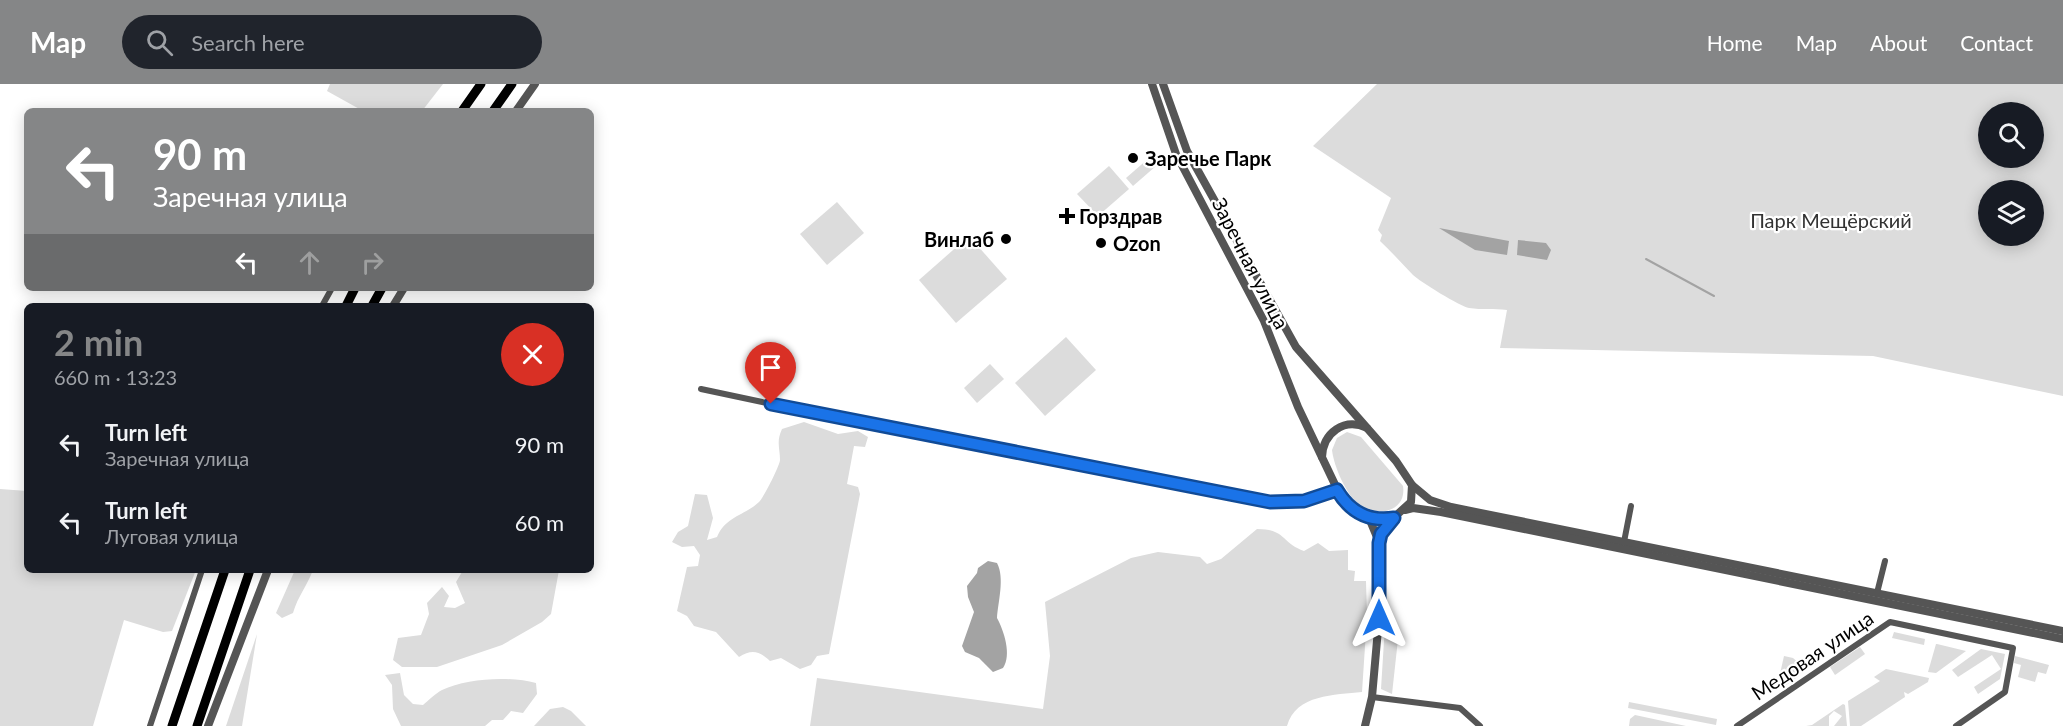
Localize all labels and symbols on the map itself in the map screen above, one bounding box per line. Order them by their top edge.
place label: Заречье Парк [1145,146,1272,170]
marker: Заречье Парк [1126,151,1140,165]
street label: Заречная улица [1208,193,1294,333]
place label: Горздрав [1079,204,1162,228]
park label: Парк Мещёрский [1750,208,1912,232]
marker: Горздрав [1060,209,1074,223]
place label: Винлаб [924,227,994,251]
place label: Ozon [1113,231,1161,255]
marker: Винлаб [999,232,1013,246]
marker: Ozon [1094,236,1108,250]
pin [745,342,796,404]
position arrow [1347,586,1411,650]
street label: Медовая улица [1747,605,1877,705]

